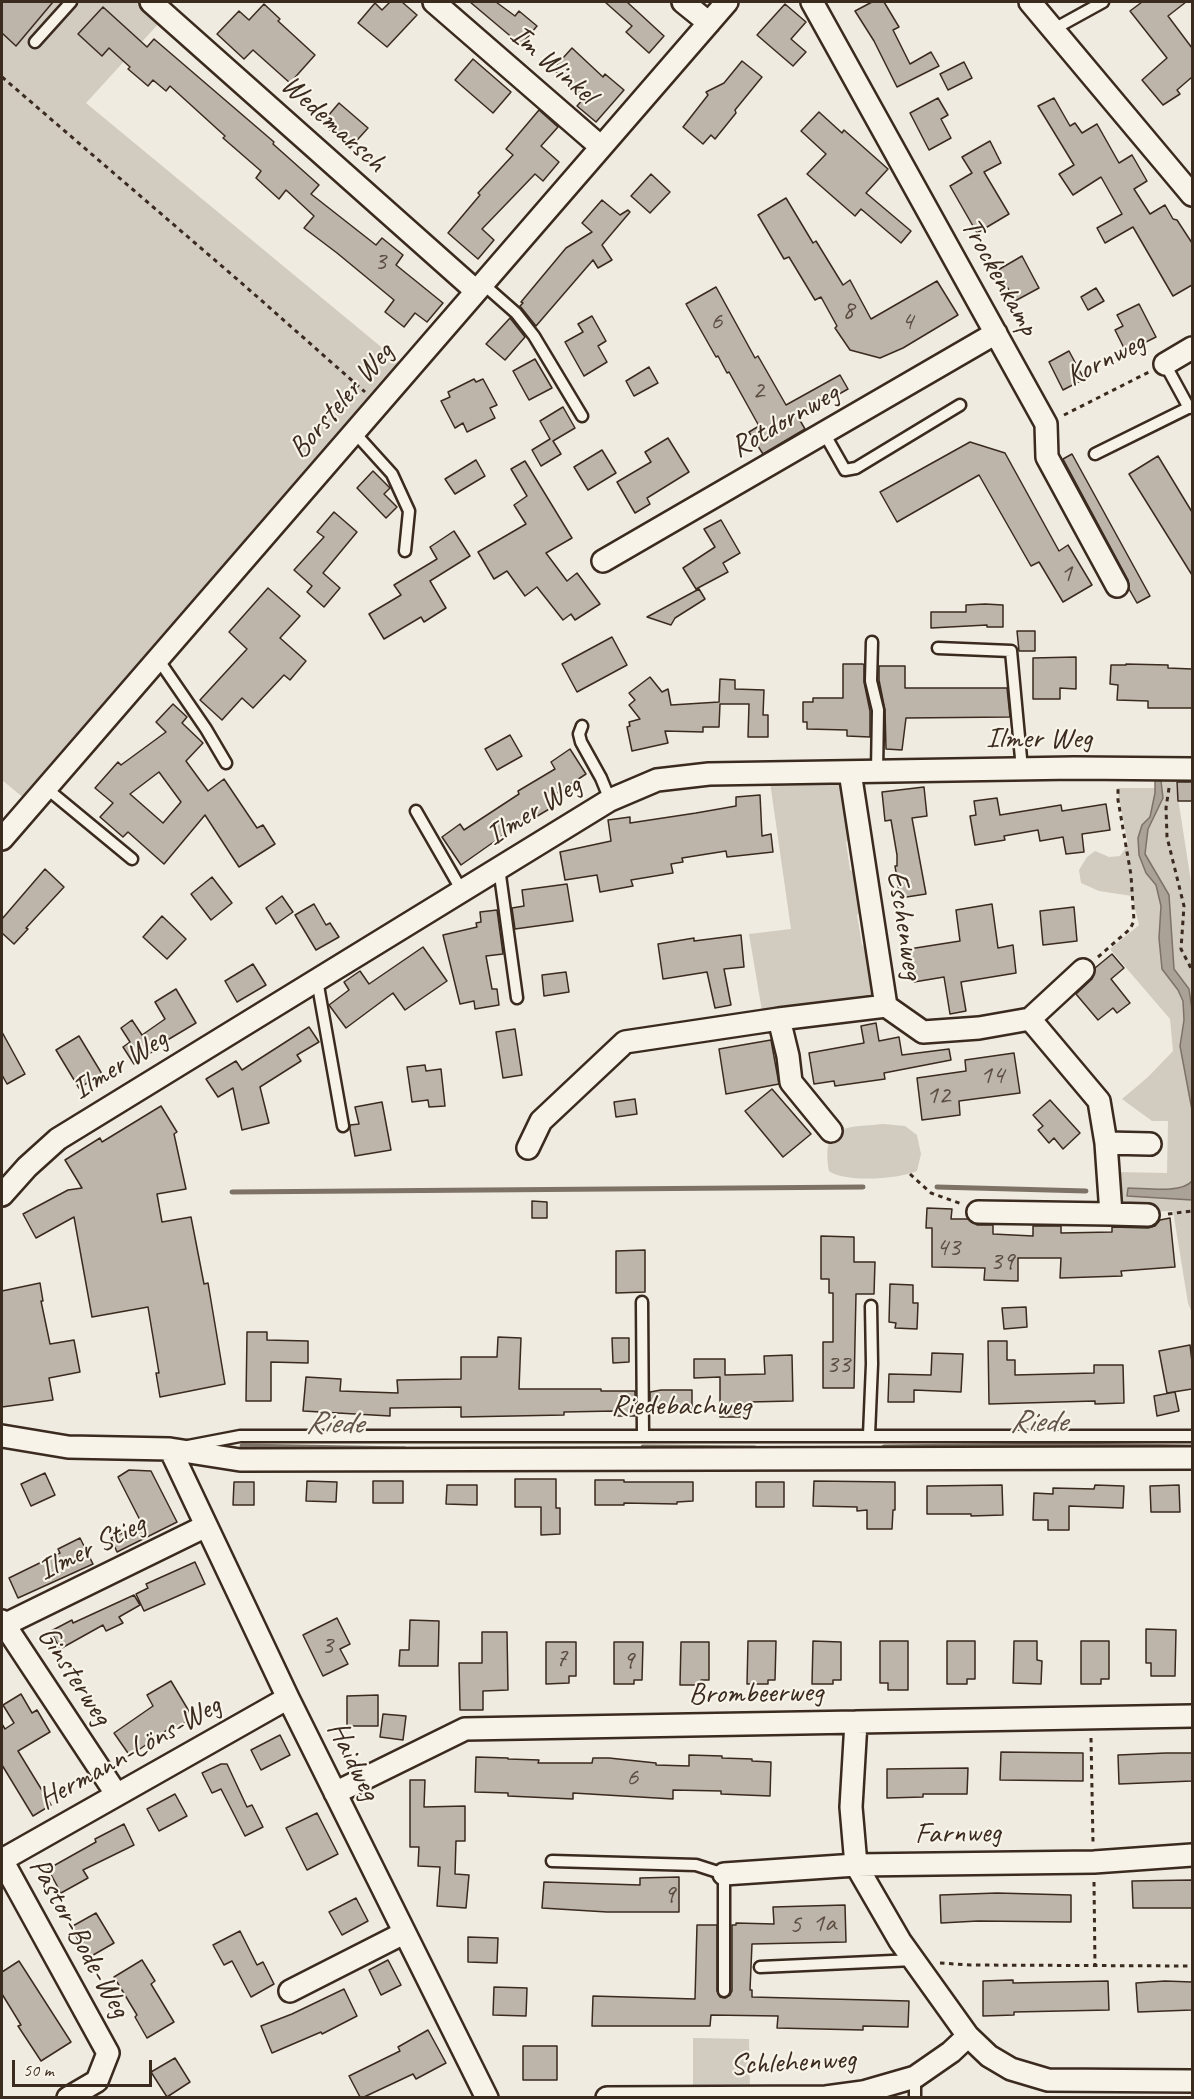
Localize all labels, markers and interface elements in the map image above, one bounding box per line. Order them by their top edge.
street label: Im Winkel [502,17,604,113]
street label: Wedemarsch [273,67,393,181]
street label: Trockenkamp [952,212,1046,342]
house number: 3 [374,246,386,278]
house number: 8 [842,295,854,327]
house number: 6 [710,306,722,338]
house number: 4 [901,306,913,338]
street label: Kornweg [1060,325,1152,395]
street label: Borsteler Weg [282,336,402,466]
house number: 2 [752,375,764,407]
street label: Rotdornweg [725,376,845,466]
house number: 1 [1060,558,1072,590]
street label: Ilmer Weg [986,721,1092,757]
street label: Ilmer Weg [479,768,589,854]
street label: Eschenweg [878,868,930,982]
street label: Ilmer Weg [65,1022,175,1108]
house number: 14 [980,1060,1004,1092]
house number: 12 [926,1080,950,1112]
house number: 43 [936,1232,960,1264]
house number: 39 [990,1246,1014,1278]
house number: 33 [826,1349,850,1381]
street label: Riedebachweg [611,1388,751,1424]
water label: Riede [305,1404,363,1444]
water label: Riede [1010,1404,1066,1442]
street label: Ilmer Stieg [32,1507,152,1589]
street label: Ginsterweg [29,1620,119,1732]
house number: 3 [321,1630,333,1662]
house number: 7 [555,1643,567,1675]
house number: 9 [622,1645,634,1677]
street label: Brombeerweg [688,1675,824,1713]
street label: Hermann-Löns-Weg [32,1688,228,1818]
street label: Haidweg [319,1716,387,1806]
house number: 6 [626,1762,638,1794]
street label: Farnweg [915,1815,1001,1853]
street label: Pastor-Bode-Weg [20,1852,138,2024]
house number: 9 [663,1879,675,1911]
house number: 1a [812,1908,836,1940]
house number: 5 [789,1909,801,1941]
street label: Schlehenweg [729,2042,857,2084]
scale bar [15,2048,154,2086]
text: 50 m [23,2059,54,2081]

